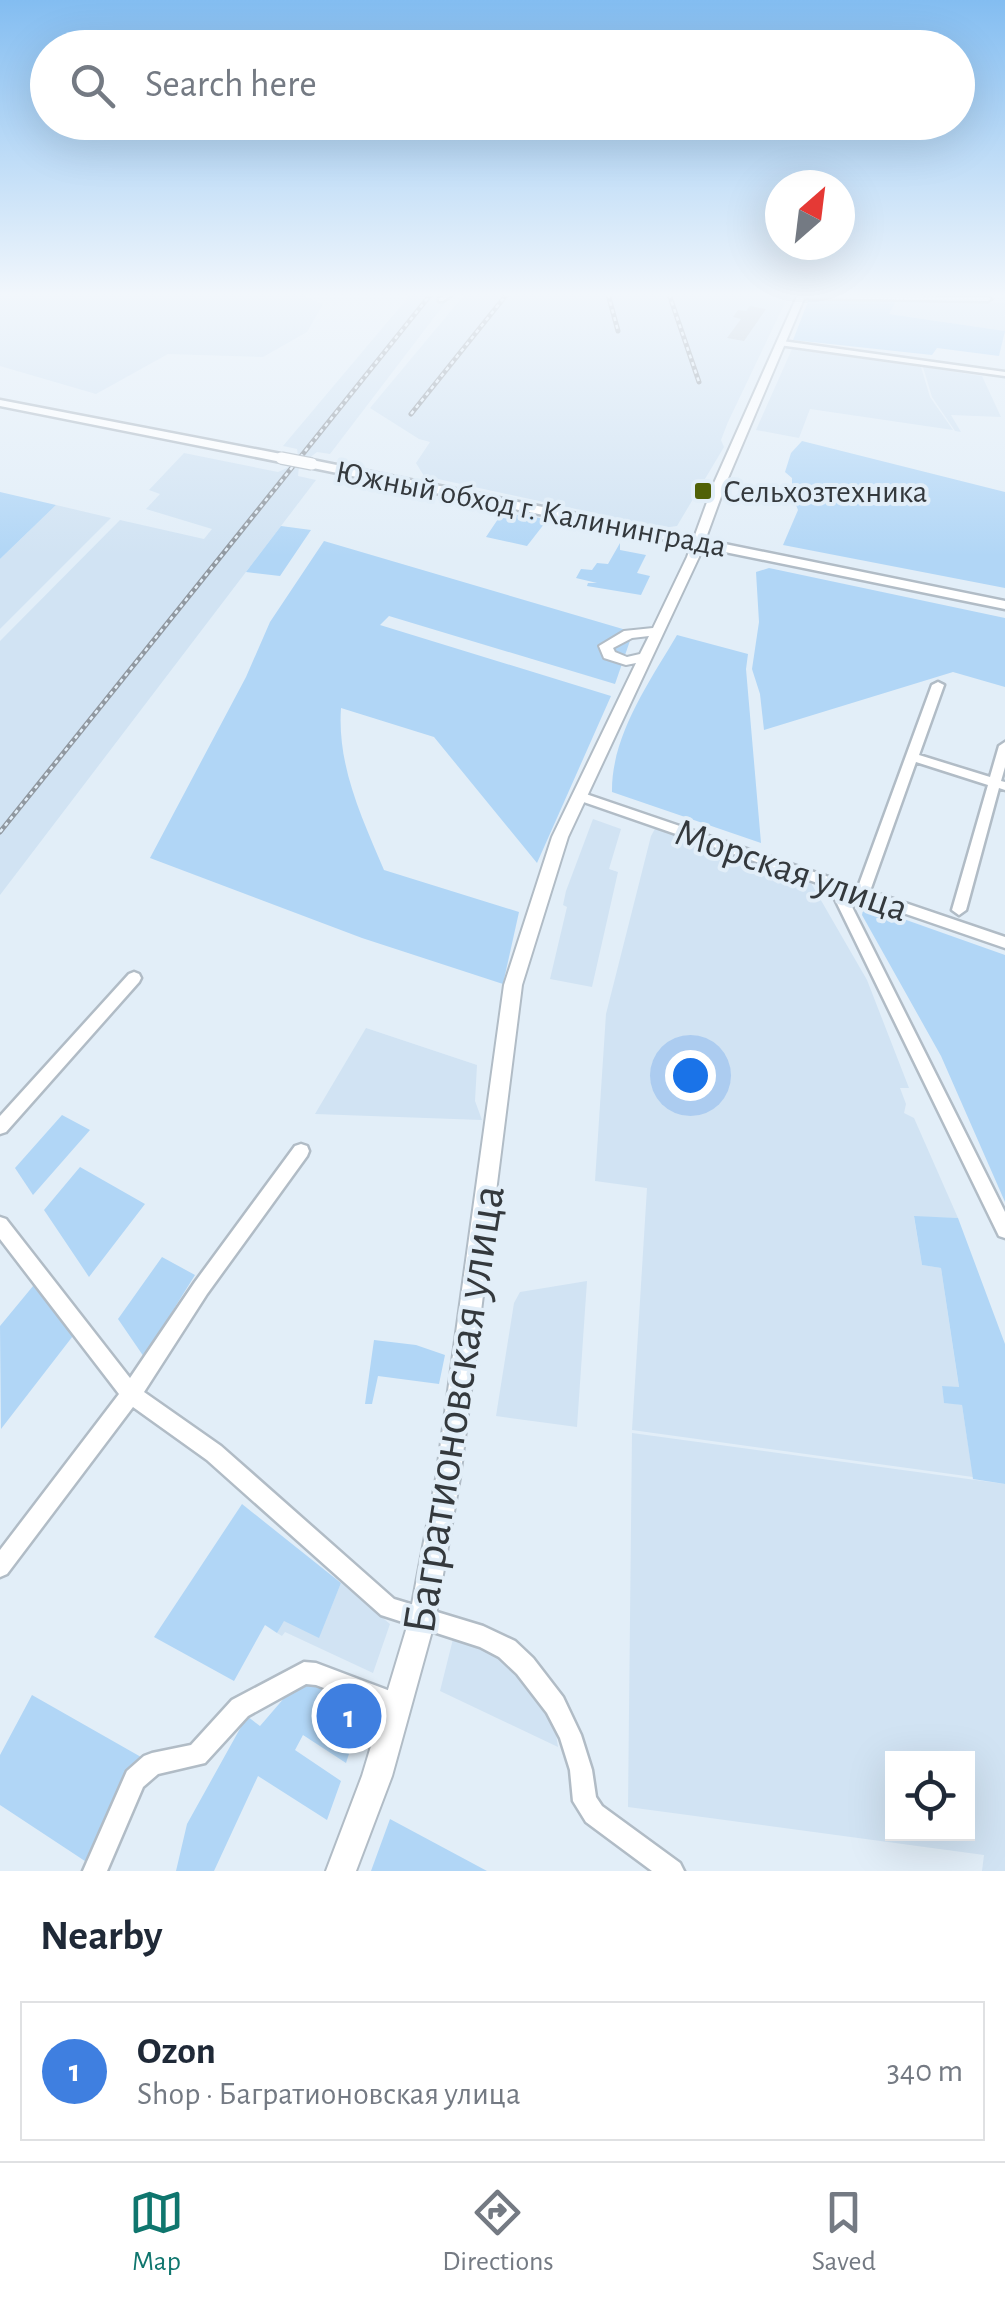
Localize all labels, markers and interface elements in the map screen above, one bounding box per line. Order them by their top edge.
search box [30,30,975,140]
icon: search [65,58,120,113]
text: Search here [145,66,317,104]
north arrow [765,170,855,260]
street label: Южный обход г. Калининграда [333,455,729,563]
place label: Сельхозтехника [723,476,927,508]
marker: Сельхозтехника [692,480,714,502]
street label: Морская улица [670,812,913,929]
your location [665,1050,716,1101]
street label: Багратионовская улица [396,1182,514,1637]
pin: 1 [316,1678,382,1754]
map controls [885,1751,975,1841]
button: locate [885,1751,975,1841]
text: Nearby [40,1915,163,1957]
text: Ozon [137,2033,216,2071]
text: 1 [69,2055,80,2087]
text: 340 m [887,2055,963,2087]
text: Shop · Багратионовская улица [137,2078,521,2110]
tab: Map [129,2185,184,2279]
tab: Directions [442,2185,554,2279]
tab: Saved [812,2185,876,2279]

